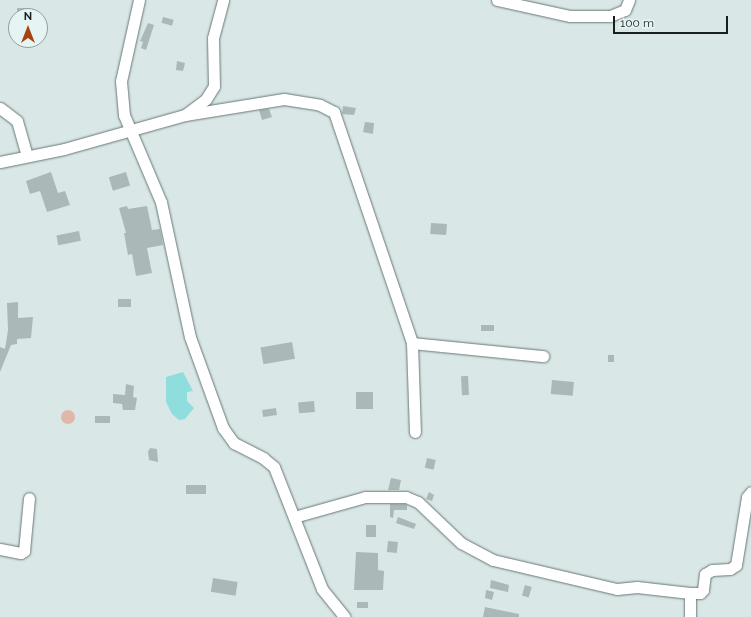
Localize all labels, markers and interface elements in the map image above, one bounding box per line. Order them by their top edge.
north arrow [8,8,48,48]
scale bar [615,8,730,34]
text: N [24,10,32,23]
text: 100 m [620,16,654,30]

